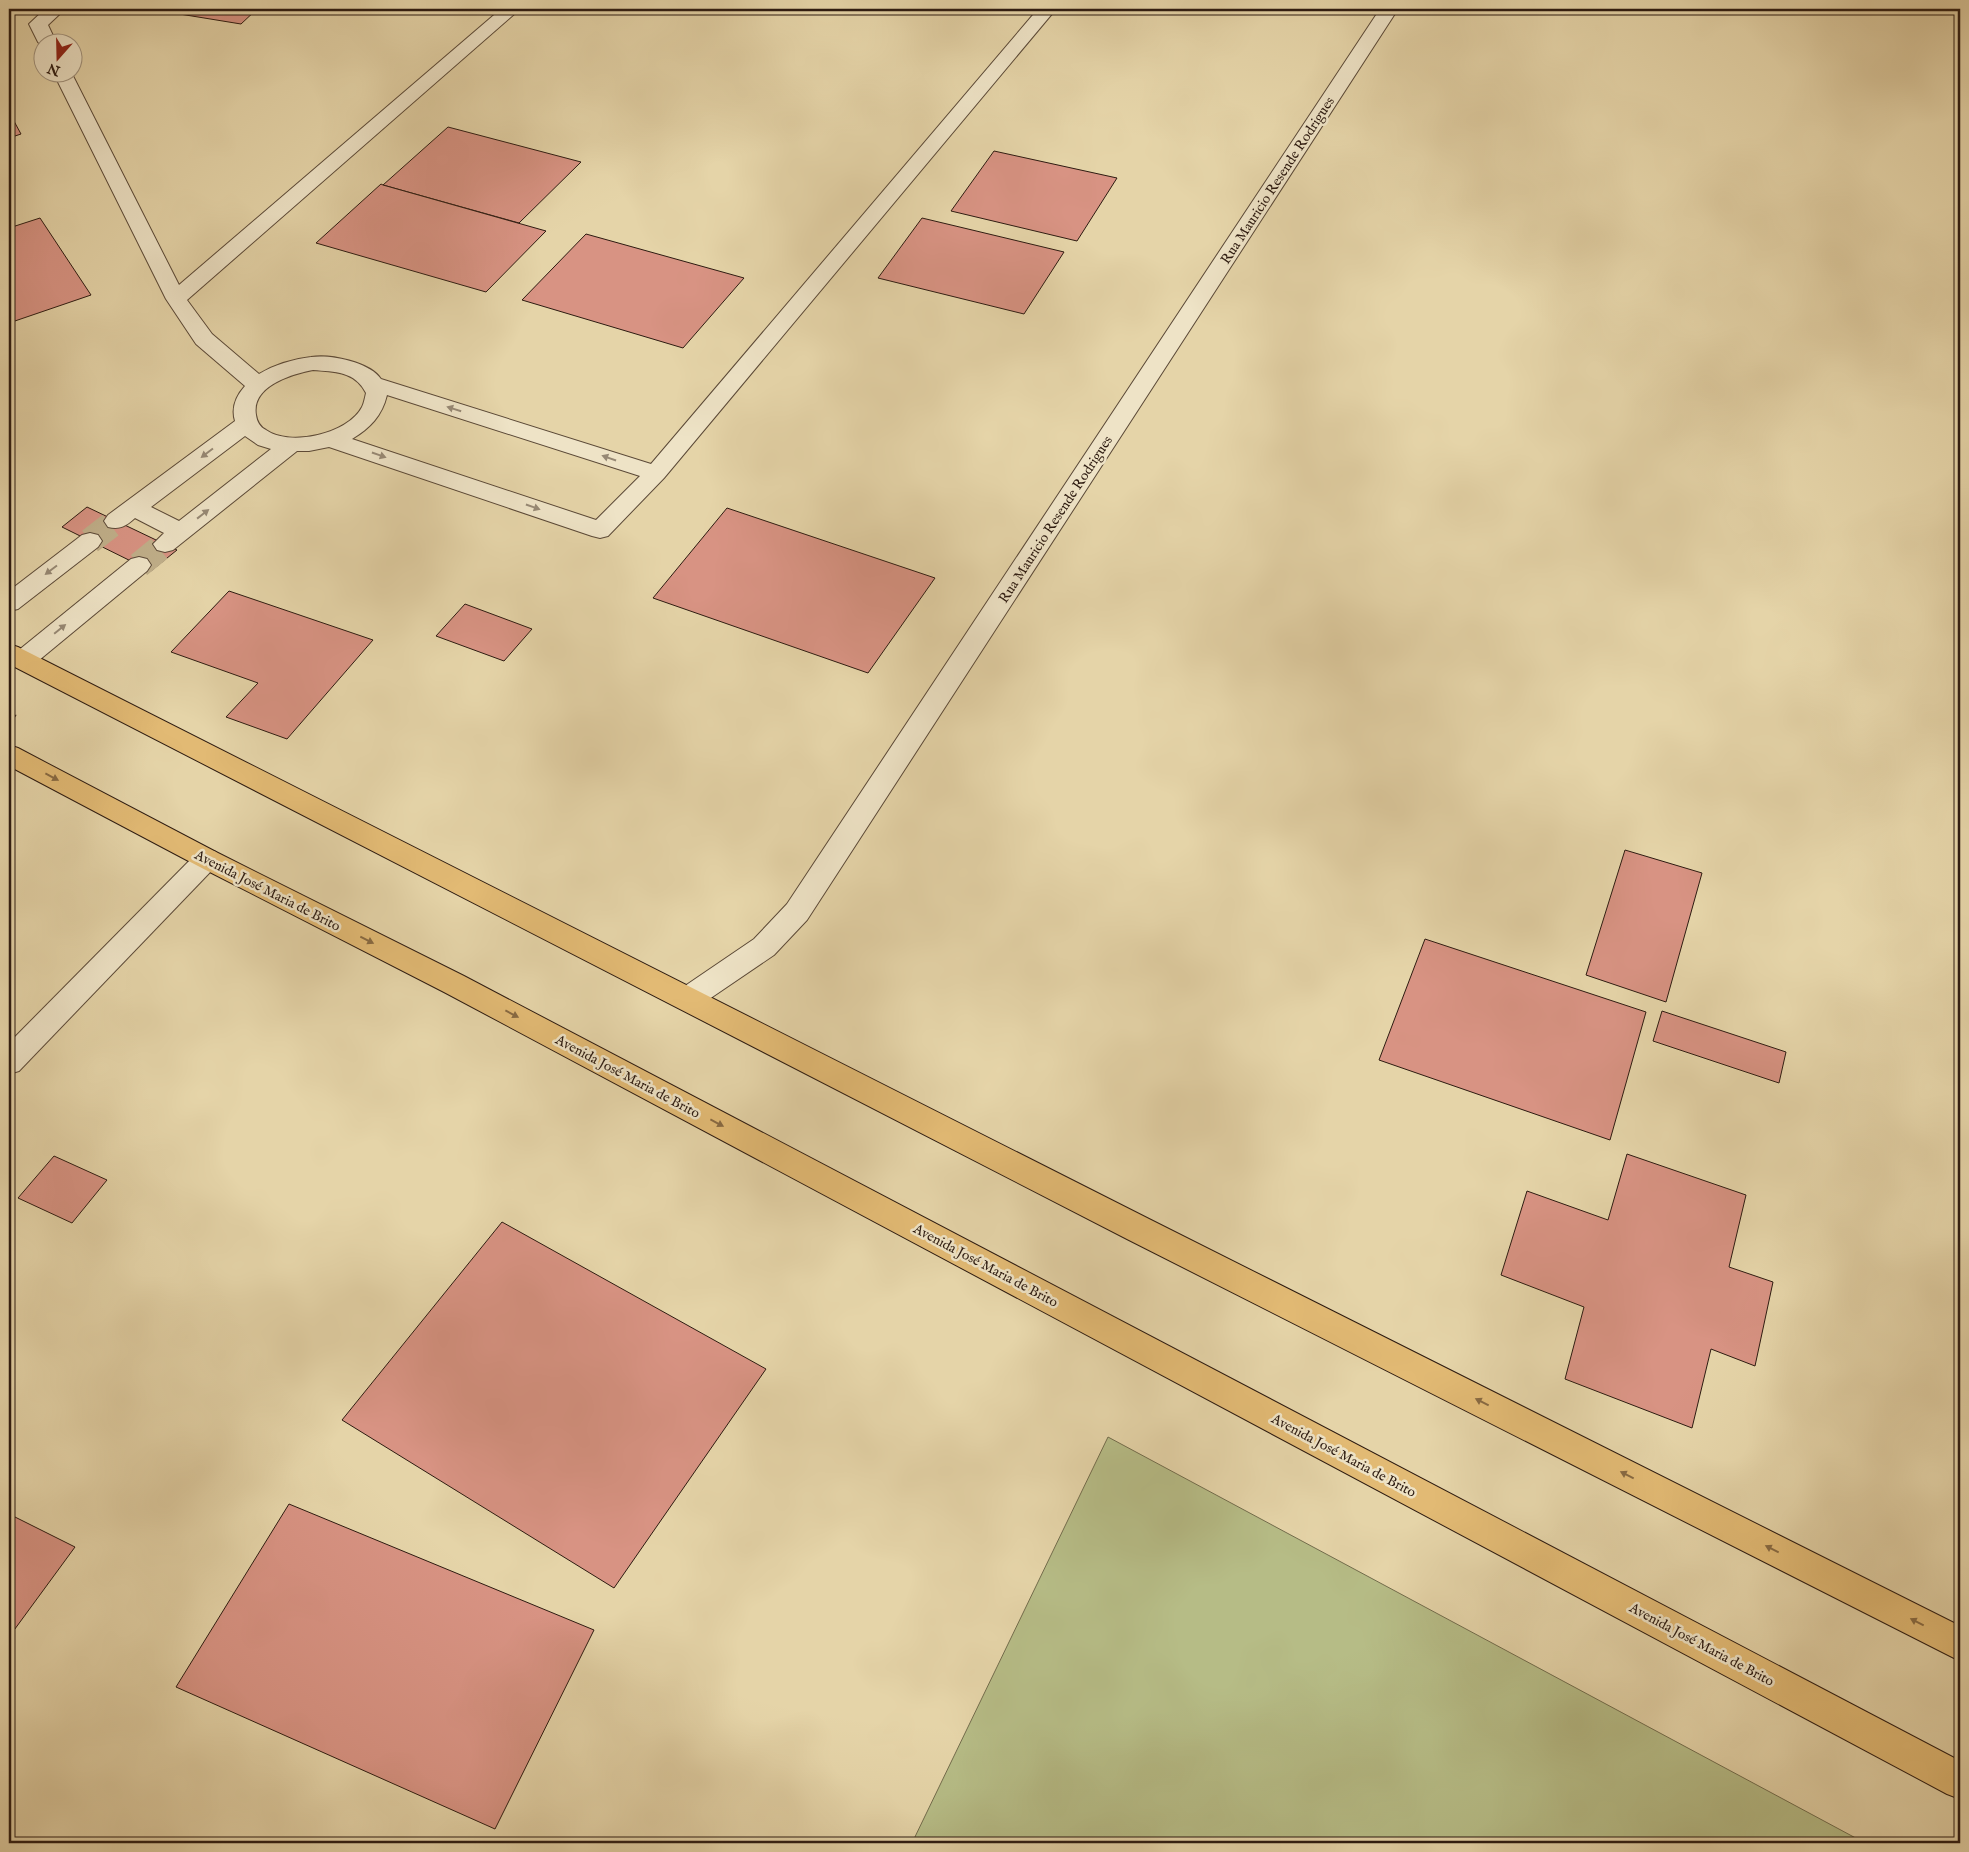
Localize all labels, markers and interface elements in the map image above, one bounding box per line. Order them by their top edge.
north arrow [32,32,82,82]
text: N [45,59,64,80]
street label: Rua Mauricio Resende Rodrigues [1217,93,1339,268]
one-way arrow [447,405,462,413]
street label: Rua Mauricio Resende Rodrigues [995,432,1117,607]
one-way arrow [200,448,214,458]
one-way arrow [371,452,386,460]
one-way arrow [602,454,617,461]
one-way arrow [525,504,540,511]
one-way arrow [196,509,209,520]
one-way arrow [45,565,58,576]
one-way arrow [54,624,67,635]
one-way arrow [45,773,59,782]
street label: Avenida José Maria de Brito [191,846,344,936]
one-way arrow [360,936,375,944]
one-way arrow [505,1010,519,1018]
street label: Avenida José Maria de Brito [551,1031,703,1123]
one-way arrow [710,1119,725,1127]
street label: Avenida José Maria de Brito [909,1220,1061,1312]
one-way arrow [1474,1398,1489,1406]
street label: Avenida José Maria de Brito [1267,1410,1419,1502]
one-way arrow [1619,1471,1634,1479]
one-way arrow [1764,1545,1779,1553]
street label: Avenida José Maria de Brito [1625,1599,1777,1691]
one-way arrow [1910,1618,1924,1626]

